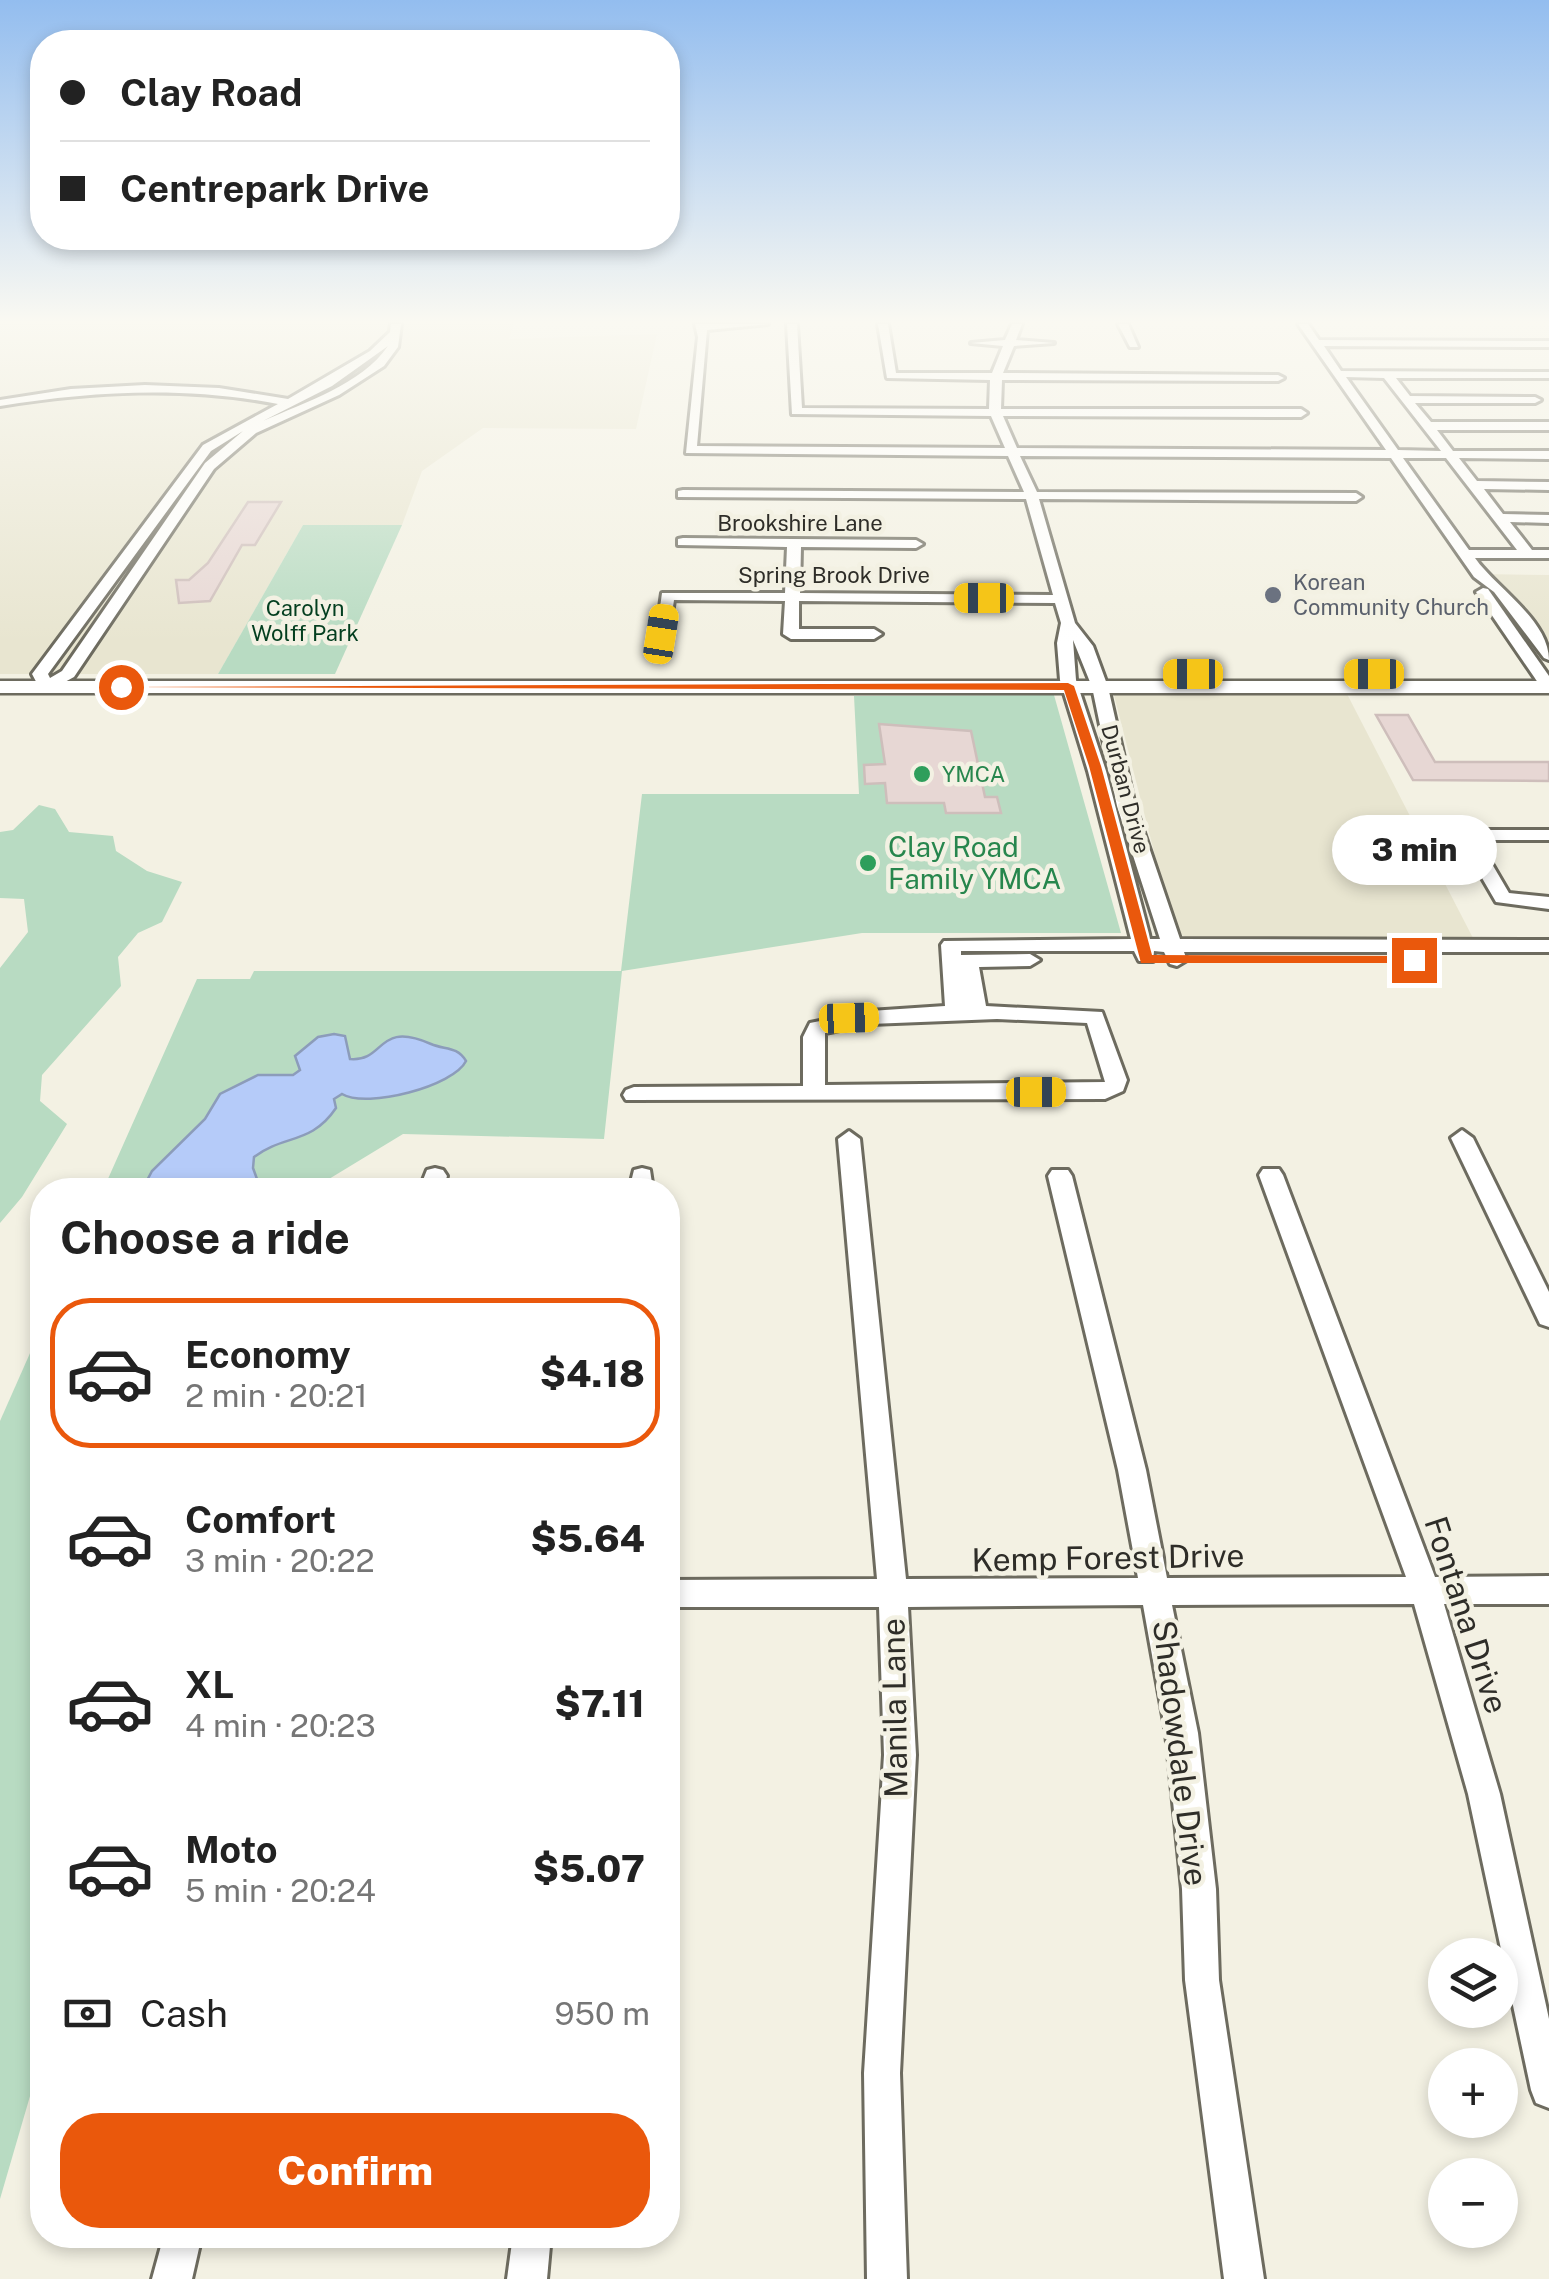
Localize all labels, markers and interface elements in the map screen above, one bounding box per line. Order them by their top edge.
text: Clay Road [120,70,302,115]
text: Centrepark Drive [120,166,429,211]
street label: Brookshire Lane [717,510,883,536]
street label: Spring Brook Drive [738,562,930,588]
place label: Korean Community Church [1293,569,1489,620]
car [954,583,1014,613]
marker: Korean Community Church [1262,584,1284,606]
park label: Carolyn Wolff Park [251,595,359,646]
car [641,602,681,666]
car [1163,659,1223,689]
car [1344,659,1404,689]
route start [99,665,144,710]
street label: Durban Drive [1096,722,1156,856]
place label: YMCA [942,761,1005,787]
marker: YMCA [911,763,933,785]
callout: 3 min [1332,815,1496,885]
place label: Clay Road Family YMCA [888,830,1061,895]
text: 3 min [1372,831,1457,868]
marker: Clay Road Family YMCA [857,852,879,874]
route end [1392,938,1437,983]
car [818,1002,880,1034]
car [1006,1077,1066,1107]
text: Choose a ride [60,1211,350,1264]
icon: car [65,1328,155,1418]
text: Economy [185,1332,351,1377]
text: $4.18 [540,1351,645,1396]
text: 2 min · 20:21 [185,1377,367,1414]
icon: car [65,1493,155,1583]
text: Comfort [185,1497,336,1542]
street label: Fontana Drive [1417,1512,1516,1718]
text: $5.64 [530,1516,645,1561]
street label: Kemp Forest Drive [971,1537,1245,1578]
text: 3 min · 20:22 [185,1542,375,1579]
street label: Manila Lane [874,1618,915,1798]
street label: Shadowdale Drive [1146,1618,1215,1888]
icon: car [65,1658,155,1748]
text: XL [185,1662,234,1707]
text: $7.11 [554,1681,645,1726]
text: 4 min · 20:23 [185,1707,376,1744]
icon: car [65,1823,155,1913]
text: Moto [185,1827,278,1872]
text: $5.07 [533,1846,645,1891]
text: 5 min · 20:24 [185,1872,376,1909]
map controls [1428,1938,1518,2248]
button: layers [1428,1938,1518,2028]
icon: cash [60,1986,115,2041]
text: Cash [140,1991,228,2036]
text: 950 m [554,1995,650,2032]
button: + [1428,2048,1518,2138]
button: Confirm [60,2113,650,2228]
button: − [1428,2158,1518,2248]

